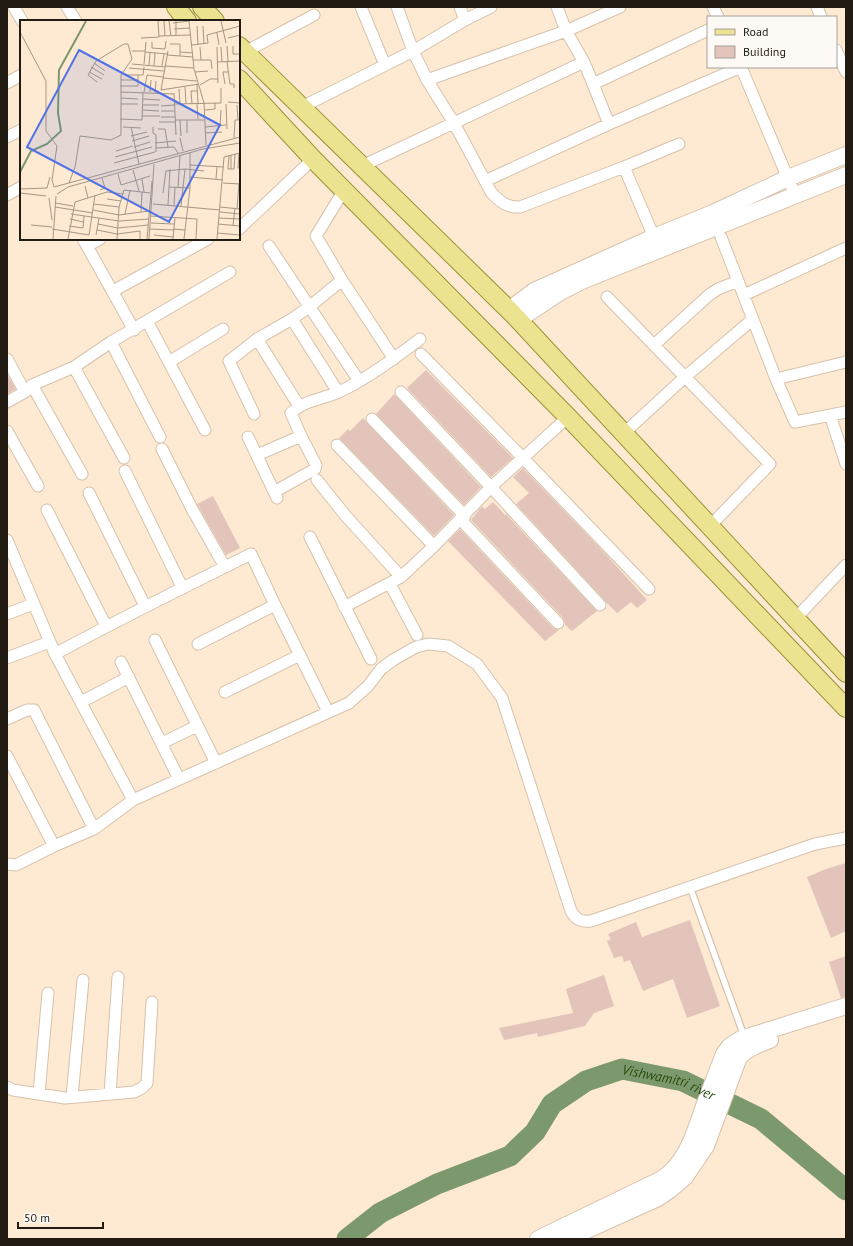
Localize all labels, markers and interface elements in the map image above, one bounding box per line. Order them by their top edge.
legend [707,16,837,68]
inset map [20,20,240,240]
text: Road [743,24,768,39]
text: Building [743,44,786,59]
water label: Vishwamitri river [620,1060,719,1105]
scale bar [18,1204,103,1230]
text: 50 m [24,1210,50,1225]

